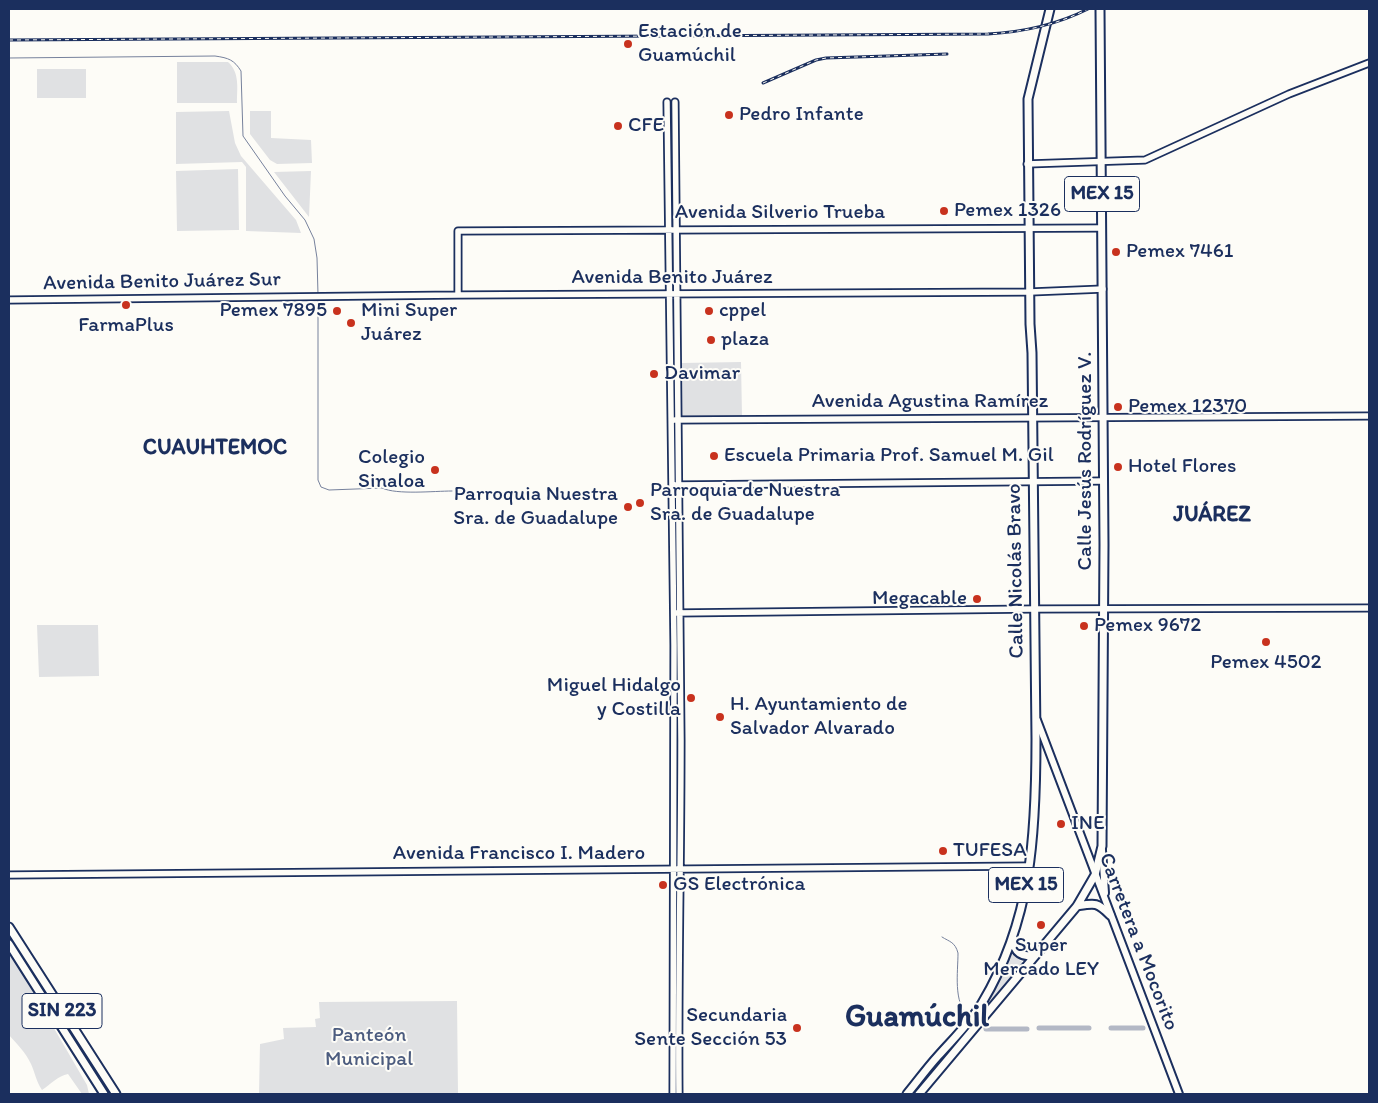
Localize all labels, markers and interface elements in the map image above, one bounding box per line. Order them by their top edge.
place label: Estación de Guamúchil [638,19,742,69]
marker: Estación de Guamúchil [622,38,634,50]
place label: Pedro Infante [739,102,864,128]
marker: Pedro Infante [723,109,735,121]
place label: CFE [628,113,664,139]
marker: CFE [612,120,624,132]
road number: MEX 15 [1064,176,1140,212]
place label: Pemex 1326 [954,198,1061,224]
street label: Avenida Silverio Trueba [675,200,885,226]
marker: Pemex 1326 [938,205,950,217]
place label: Pemex 7461 [1126,239,1234,265]
marker: Pemex 7461 [1110,246,1122,258]
street label: Avenida Benito Juárez [571,265,773,291]
street label: Avenida Benito Juárez Sur [43,267,281,297]
place label: Pemex 7895 [219,298,327,324]
place label: Mini Super Juárez [361,298,457,348]
place label: cppel [719,298,766,324]
marker: FarmaPlus [120,299,132,311]
marker: Pemex 7895 [331,305,343,317]
marker: cppel [703,305,715,317]
place label: FarmaPlus [78,313,174,339]
marker: Mini Super Juárez [345,317,357,329]
place label: plaza [721,327,769,353]
marker: plaza [705,334,717,346]
street label: Calle Jesús Rodríguez V. [1073,352,1099,570]
place label: Davimar [664,361,740,387]
marker: Davimar [648,368,660,380]
street label: Avenida Agustina Ramírez [812,389,1048,415]
place label: Pemex 12370 [1128,394,1247,420]
marker: Pemex 12370 [1112,401,1124,413]
district label: CUAUHTEMOC [143,435,287,461]
place label: Escuela Primaria Prof. Samuel M. Gil [724,443,1054,469]
place label: Colegio Sinaloa [358,445,425,495]
marker: Escuela Primaria Prof. Samuel M. Gil [708,450,720,462]
place label: Hotel Flores [1128,454,1237,480]
marker: Hotel Flores [1112,461,1124,473]
marker: Colegio Sinaloa [429,464,441,476]
place label: Parroquia de Nuestra Sra. de Guadalupe [650,478,840,528]
place label: Parroquia Nuestra Sra. de Guadalupe [453,482,618,532]
street label: Calle Nicolás Bravo [1002,483,1030,659]
marker: Parroquia de Nuestra Sra. de Guadalupe [634,497,646,509]
marker: Parroquia Nuestra Sra. de Guadalupe [622,501,634,513]
district label: JUÁREZ [1173,502,1251,528]
place label: Megacable [872,586,967,612]
marker: Megacable [971,593,983,605]
place label: Pemex 9672 [1094,613,1201,639]
marker: Pemex 9672 [1078,620,1090,632]
marker: Pemex 4502 [1260,636,1272,648]
place label: Pemex 4502 [1210,650,1322,676]
place label: Miguel Hidalgo y Costilla [547,673,681,723]
marker: Miguel Hidalgo y Costilla [685,692,697,704]
place label: H. Ayuntamiento de Salvador Alvarado [730,692,907,742]
marker: H. Ayuntamiento de Salvador Alvarado [714,711,726,723]
place label: INE [1071,811,1105,837]
marker: INE [1055,818,1067,830]
place label: TUFESA [953,838,1027,864]
street label: Avenida Francisco I. Madero [393,841,645,867]
marker: TUFESA [937,845,949,857]
street label: Carretera a Mocorito [1093,850,1183,1034]
road number: MEX 15 [988,868,1064,902]
place label: GS Electrónica [673,872,805,898]
marker: GS Electrónica [657,879,669,891]
marker: Super Mercado LEY [1035,919,1047,931]
place label: Super Mercado LEY [983,933,1099,983]
road number: SIN 223 [22,994,102,1028]
district label: Guamúchil [845,999,989,1037]
place label: Secundaria Sente Sección 53 [634,1003,787,1053]
marker: Secundaria Sente Sección 53 [791,1022,803,1034]
park label: Panteón Municipal [325,1023,413,1073]

